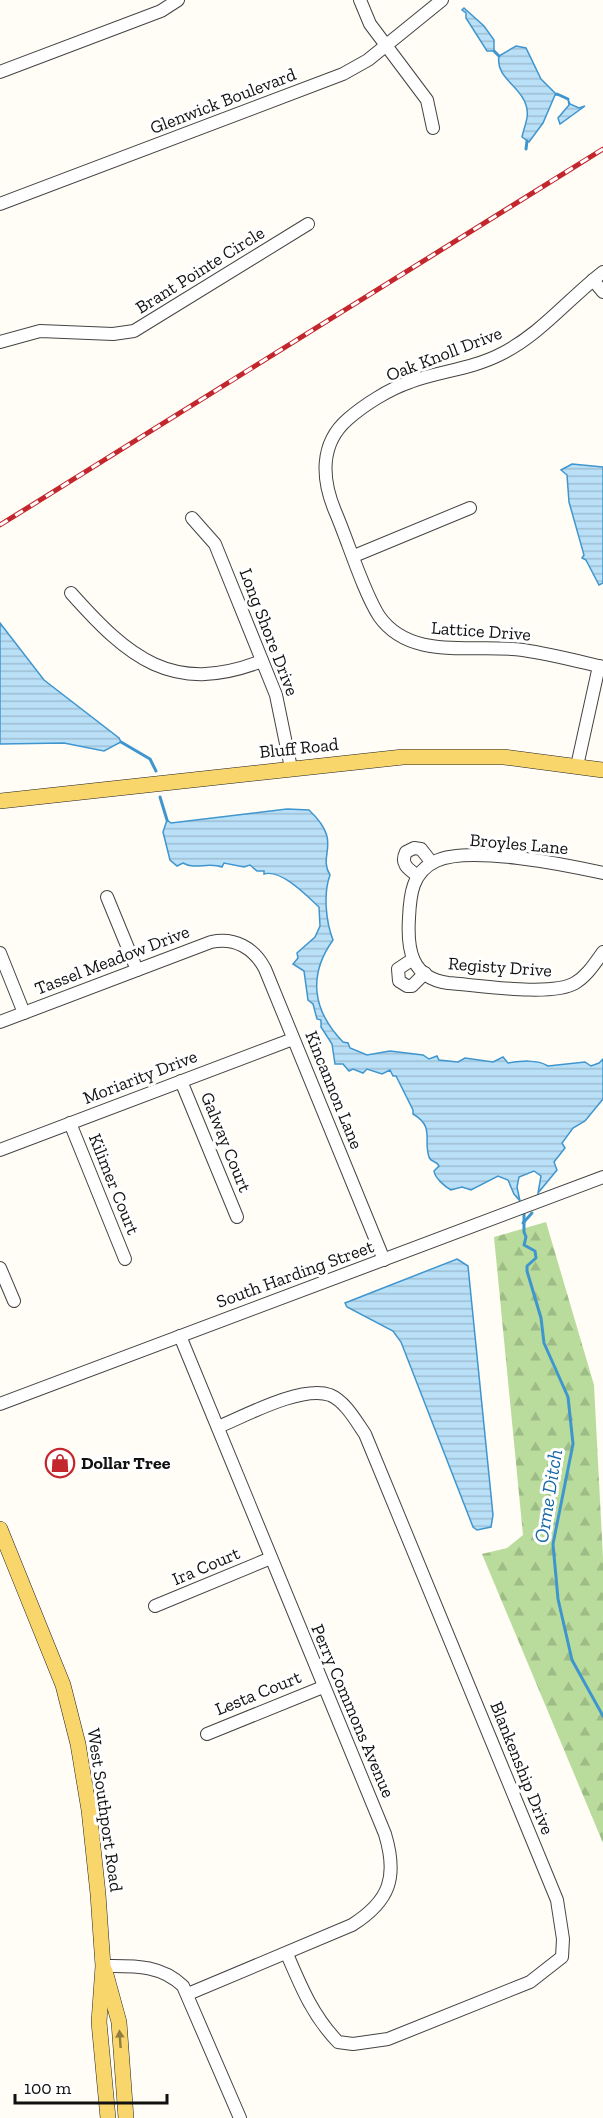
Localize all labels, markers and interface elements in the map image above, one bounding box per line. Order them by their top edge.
street label: Glenwick Boulevard [147,63,299,139]
street label: Brant Pointe Circle [132,222,268,318]
street label: Oak Knoll Drive [383,322,505,386]
street label: Long Shore Drive [235,565,303,699]
street label: Lattice Drive [430,617,532,645]
street label: Bluff Road [258,733,340,763]
street label: Broyles Lane [469,829,569,859]
street label: Tassel Meadow Drive [32,920,192,1000]
street label: Registy Drive [447,952,553,982]
street label: Kincannon Lane [300,1028,368,1152]
street label: Moriarity Drive [80,1045,200,1109]
street label: Galway Court [196,1089,256,1195]
street label: Kilimer Court [84,1130,144,1238]
street label: South Harding Street [213,1235,377,1313]
shop icon: Dollar Tree [44,1447,76,1479]
water label: Orme Ditch [529,1447,567,1545]
place label: Dollar Tree [81,1452,171,1474]
street label: Ira Court [169,1542,243,1590]
street label: Perry Commons Avenue [306,1621,400,1801]
street label: Lesta Court [212,1666,305,1720]
street label: Blankenship Drive [485,1698,559,1838]
street label: West Southport Road [83,1727,127,1893]
one-way arrow [115,2029,125,2048]
scale bar [15,2067,166,2105]
text: 100 m [24,2077,72,2099]

